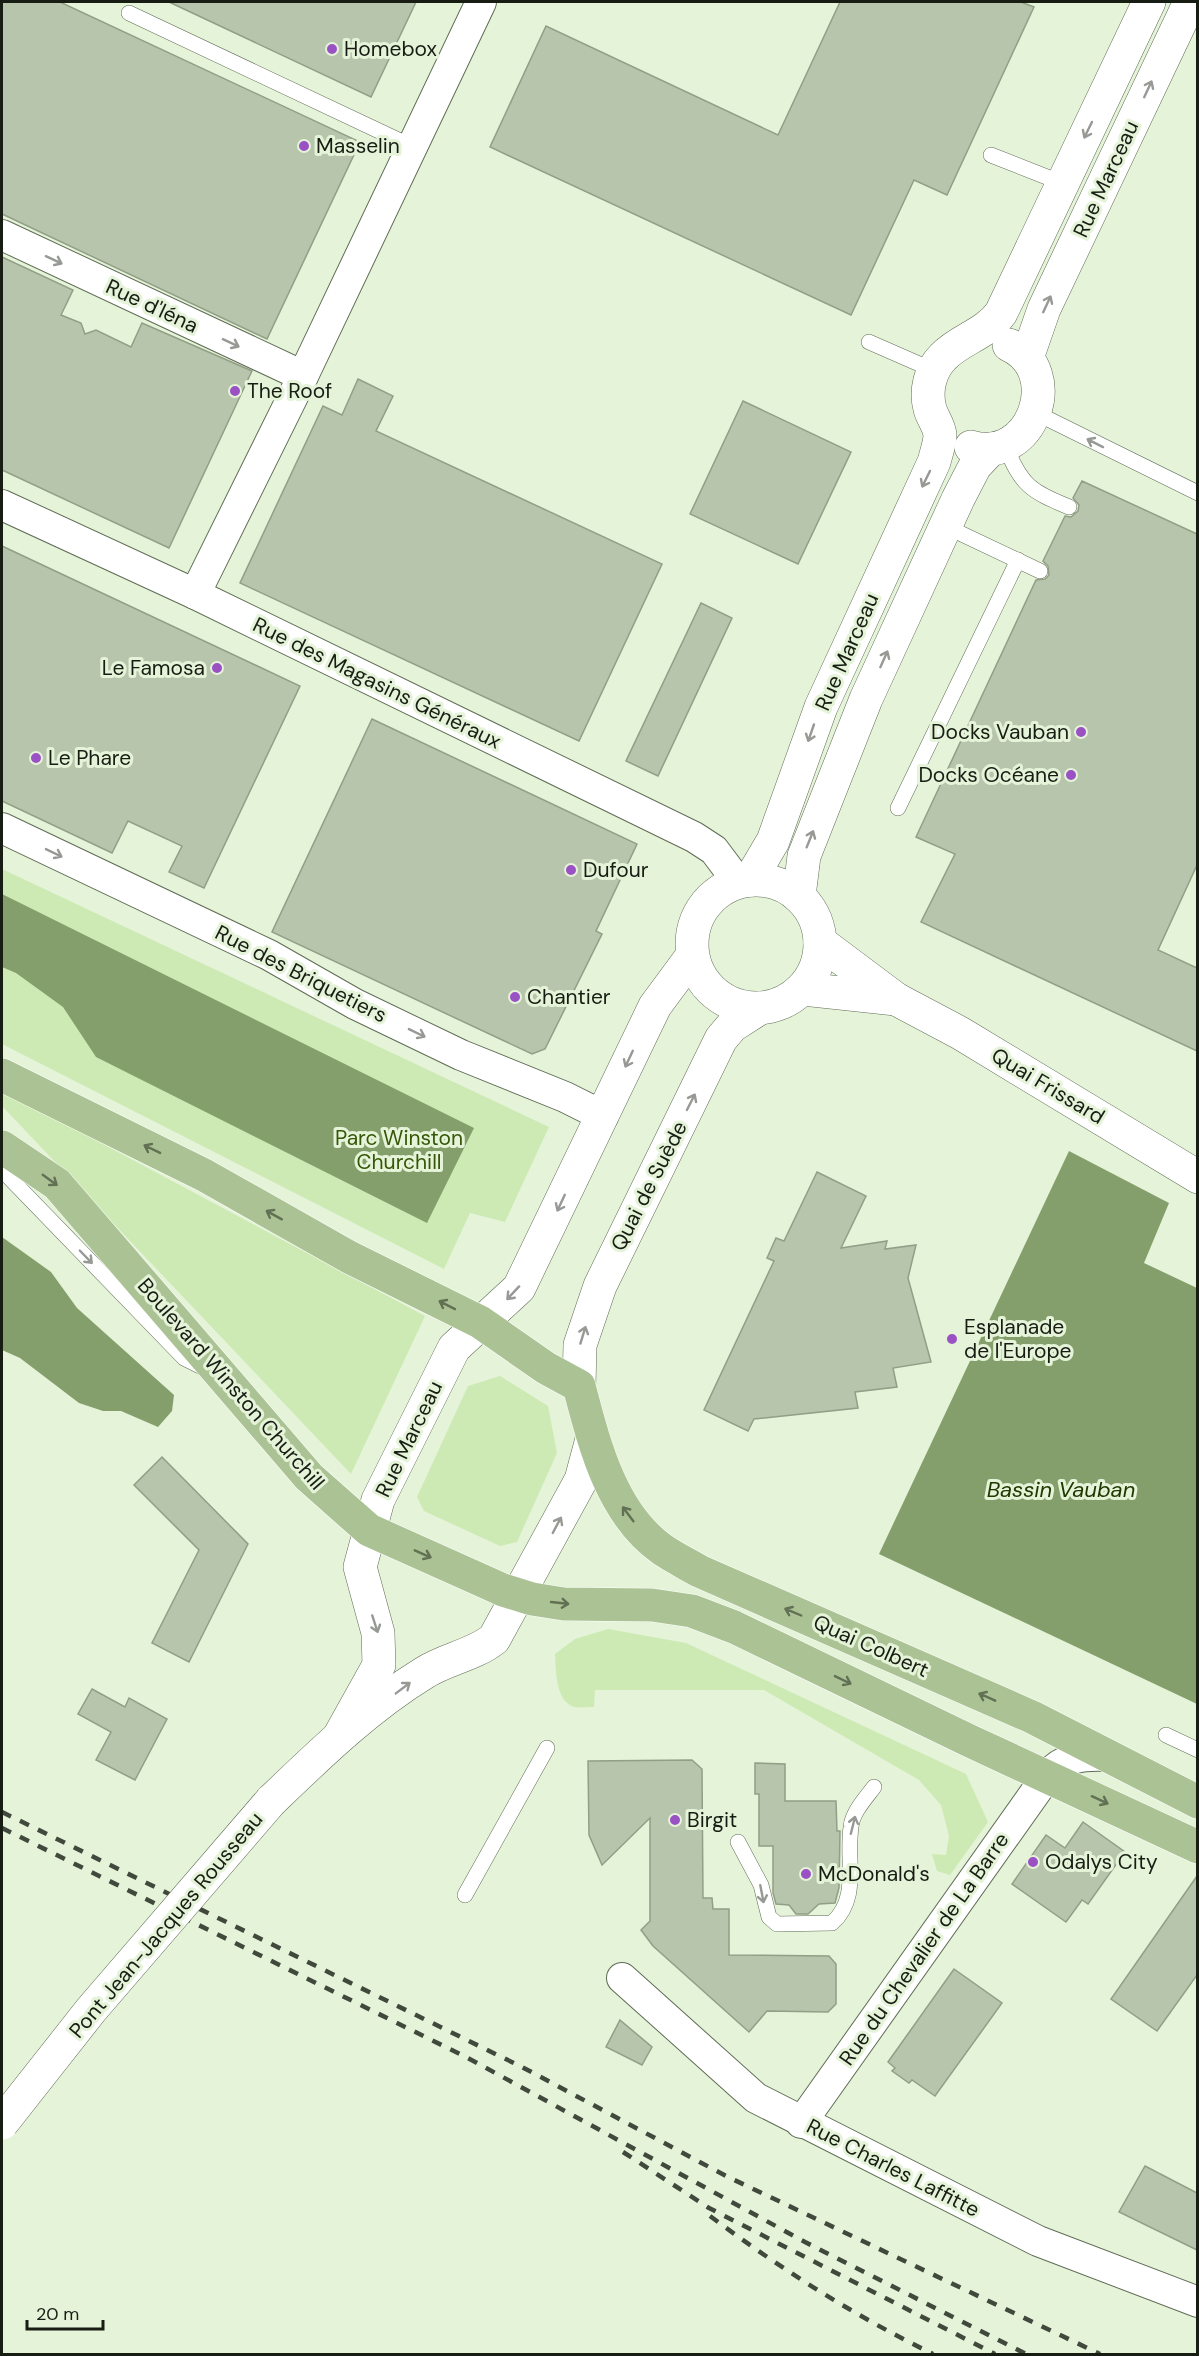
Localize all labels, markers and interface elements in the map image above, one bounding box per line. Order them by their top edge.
place label: Homebox [344,35,437,63]
marker: Homebox [325,42,339,56]
one-way arrow [1143,81,1155,99]
street label: Rue Marceau [1067,116,1145,242]
one-way arrow [1081,121,1093,139]
place label: Masselin [316,132,400,160]
marker: Masselin [297,139,311,153]
one-way arrow [45,254,63,266]
street label: Rue d'Iéna [101,272,203,340]
one-way arrow [1041,295,1053,313]
one-way arrow [222,337,240,349]
place label: The Roof [247,377,332,405]
marker: The Roof [228,384,242,398]
one-way arrow [1086,436,1104,448]
one-way arrow [919,469,931,487]
street label: Rue Marceau [809,589,885,715]
street label: Rue des Magasins Généraux [248,611,506,755]
one-way arrow [879,650,890,669]
place label: Le Famosa [102,654,205,682]
marker: Le Famosa [210,661,224,675]
place label: Docks Vauban [931,718,1069,746]
one-way arrow [805,723,816,742]
marker: Docks Vauban [1074,725,1088,739]
place label: Le Phare [48,744,131,772]
marker: Le Phare [29,751,43,765]
place label: Docks Océane [918,761,1059,789]
marker: Docks Océane [1064,768,1078,782]
one-way arrow [805,831,816,849]
one-way arrow [45,847,63,859]
place label: Dufour [583,856,649,884]
marker: Dufour [564,863,578,877]
street label: Rue des Briquetiers [210,919,392,1029]
place label: Chantier [527,983,611,1011]
marker: Chantier [508,990,522,1004]
one-way arrow [407,1028,425,1040]
street label: Quai Frissard [986,1041,1110,1131]
one-way arrow [623,1049,635,1067]
one-way arrow [686,1093,698,1111]
street label: Quai de Suède [604,1116,694,1256]
park label: Parc Winston Churchill [335,1124,463,1176]
one-way arrow [143,1143,161,1155]
one-way arrow [41,1174,57,1186]
one-way arrow [555,1194,567,1212]
one-way arrow [266,1209,283,1221]
one-way arrow [79,1250,93,1265]
street label: Boulevard Winston Churchill [131,1272,331,1496]
one-way arrow [506,1285,521,1300]
one-way arrow [438,1299,456,1310]
place label: Esplanade de l'Europe [964,1313,1072,1365]
one-way arrow [578,1325,589,1344]
marker: Esplanade de l'Europe [945,1332,959,1346]
street label: Rue Marceau [369,1376,449,1502]
water label: Bassin Vauban [987,1475,1135,1504]
one-way arrow [621,1506,634,1522]
one-way arrow [551,1517,563,1534]
one-way arrow [413,1549,431,1560]
one-way arrow [549,1598,569,1609]
one-way arrow [785,1605,803,1617]
street label: Quai Colbert [809,1608,933,1684]
one-way arrow [370,1614,381,1633]
one-way arrow [834,1675,852,1687]
one-way arrow [395,1681,411,1694]
one-way arrow [979,1691,997,1703]
one-way arrow [1090,1795,1108,1807]
street label: Pont Jean-Jacques Rousseau [63,1806,269,2044]
place label: Birgit [687,1806,737,1834]
marker: Birgit [668,1813,682,1827]
one-way arrow [847,1816,859,1835]
street label: Rue du Chevalier de La Barre [833,1827,1015,2071]
place label: Odalys City [1045,1848,1158,1876]
marker: Odalys City [1026,1855,1040,1869]
place label: McDonald's [818,1860,930,1888]
marker: McDonald's [799,1867,813,1881]
one-way arrow [757,1884,768,1904]
street label: Rue Charles Laffitte [802,2112,984,2224]
scale bar [27,2293,104,2331]
text: 20 m [36,2302,79,2326]

